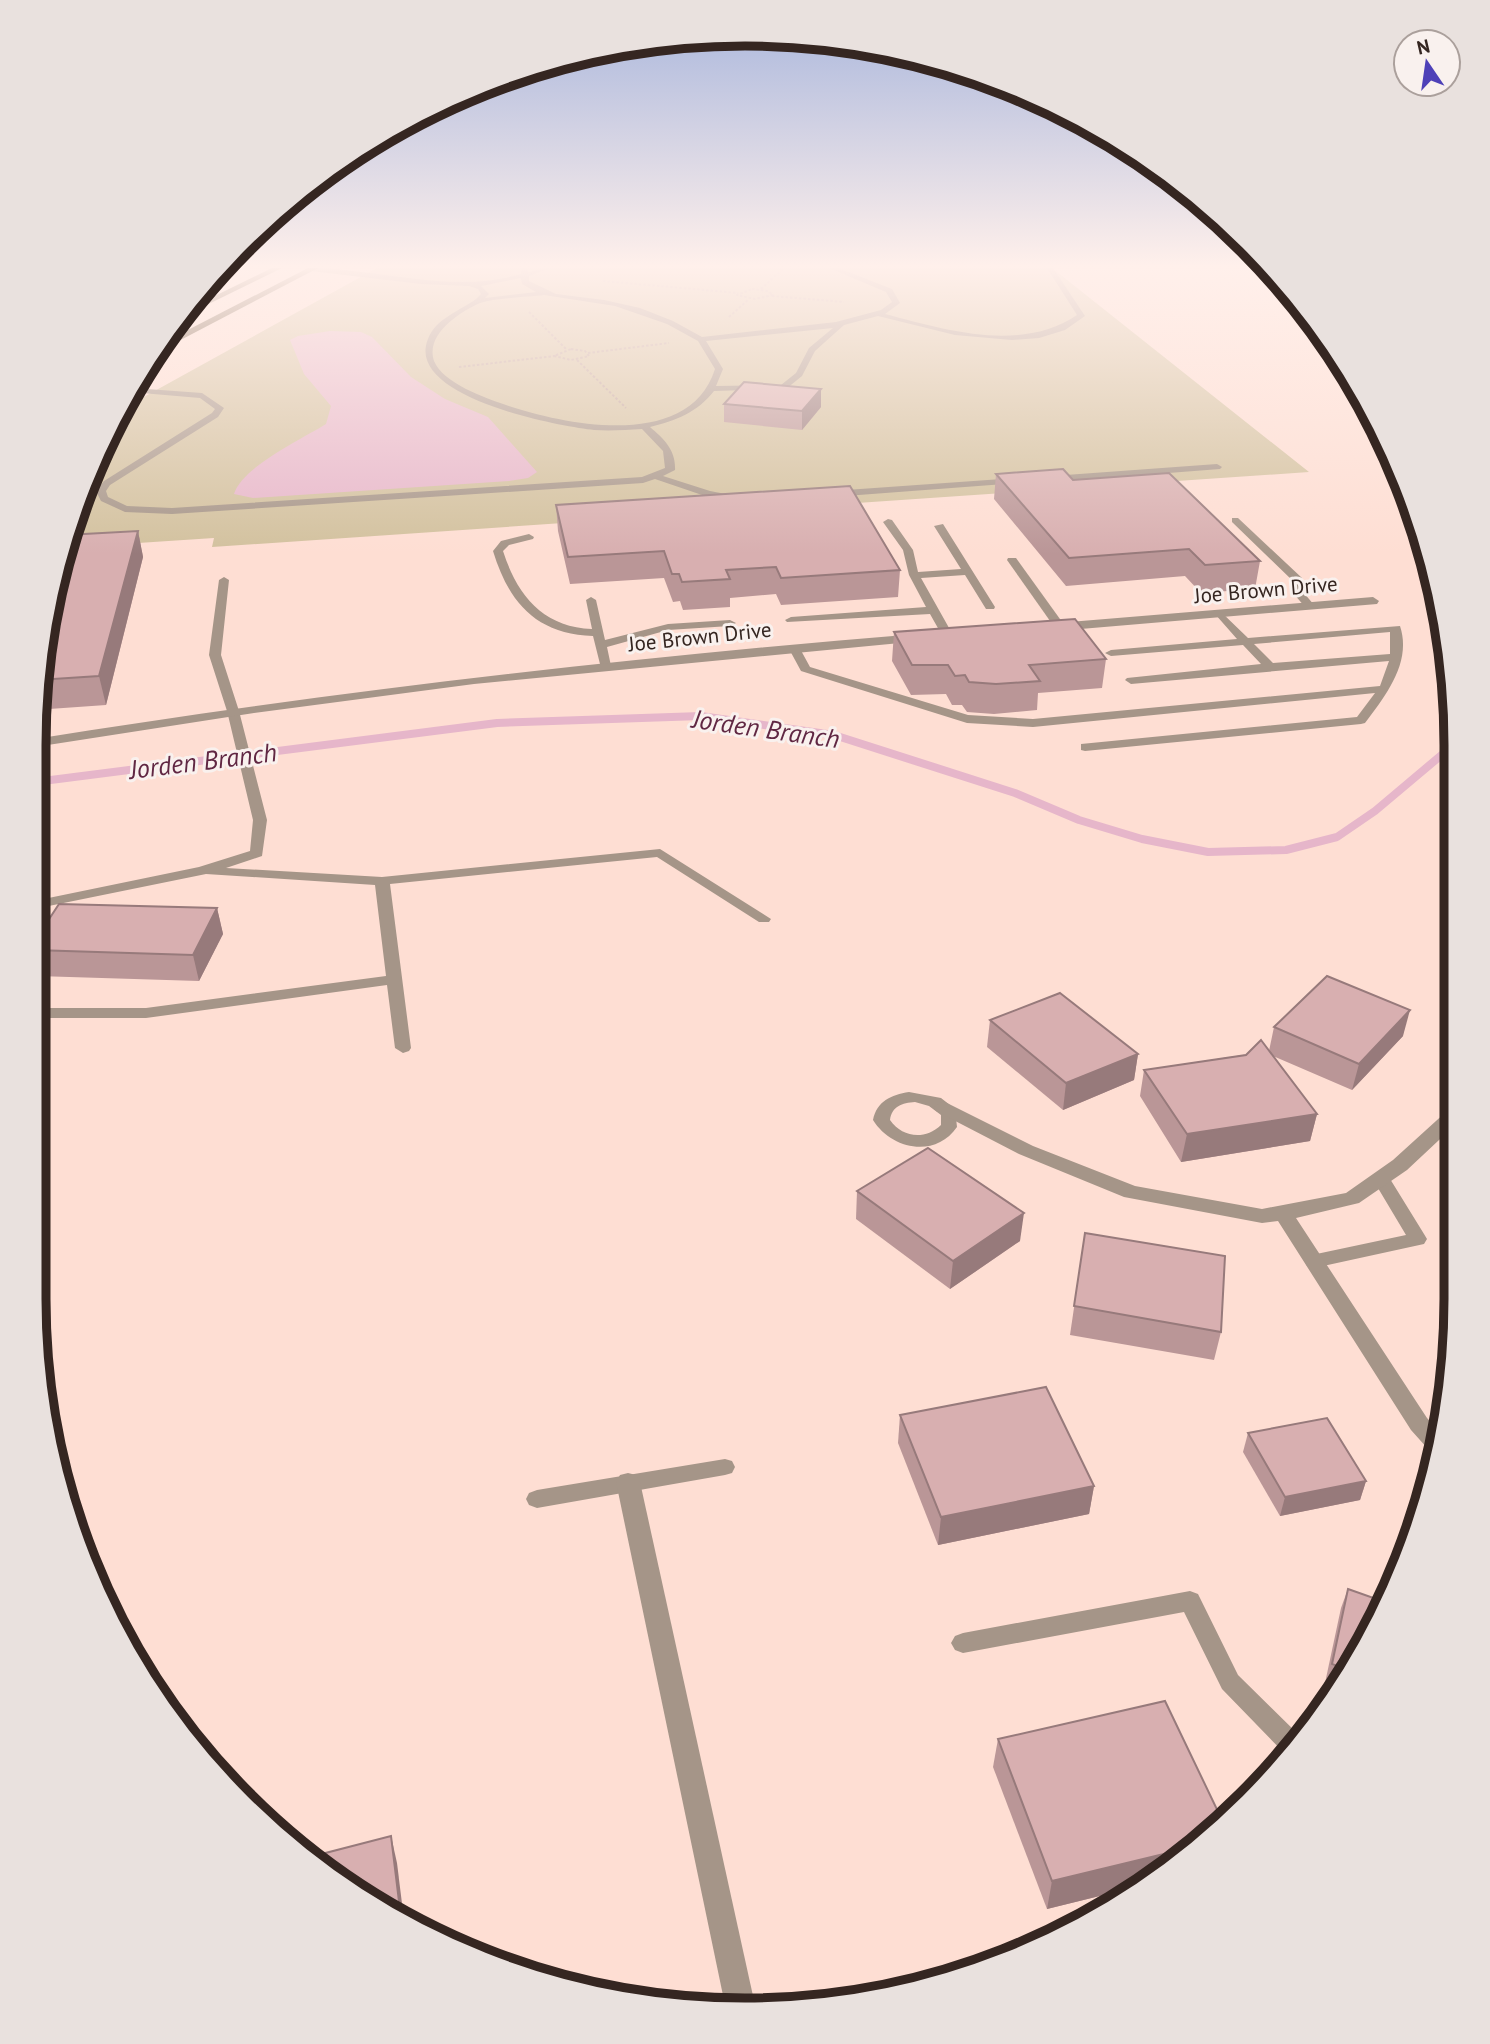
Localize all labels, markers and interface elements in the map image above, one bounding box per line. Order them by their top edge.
north arrow [1392,28,1462,98]
text: N [1414,33,1432,60]
street label: Joe Brown Drive [1192,570,1339,609]
street label: Joe Brown Drive [626,616,773,658]
water label: Jorden Branch [688,702,842,755]
water label: Jorden Branch [125,735,279,786]

